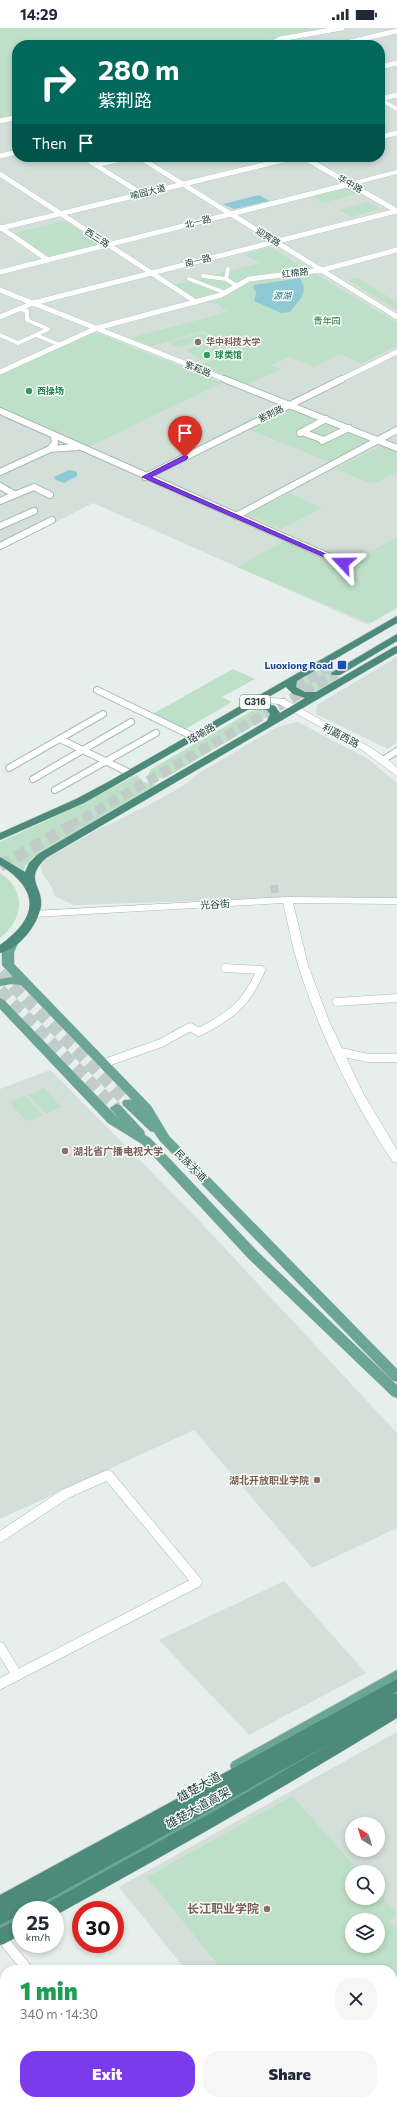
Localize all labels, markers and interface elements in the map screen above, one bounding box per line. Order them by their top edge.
text: 14:29 [20,5,58,23]
text: 280 m [98,52,179,86]
icon: right [32,56,84,108]
text: 紫荆路 [98,89,152,111]
icon: arrive [75,132,97,154]
text: Then [32,134,67,152]
street label: 华中路 [336,172,365,195]
street label: 喻园大道 [129,182,167,201]
street label: 北一路 [183,213,212,230]
street label: 迎宾路 [254,225,283,248]
street label: 西三路 [83,226,112,250]
street label: 南一路 [183,252,212,269]
street label: 红棉路 [281,266,309,279]
water label: 源湖 [273,290,293,301]
park label: 青年园 [313,315,341,326]
place label: 华中科技大学 [206,336,260,347]
marker: 华中科技大学 [193,337,203,347]
place label: 球类馆 [215,349,242,360]
marker: 球类馆 [202,350,212,360]
street label: 紫菘路 [184,358,213,379]
place label: 西操场 [37,385,64,396]
marker: 西操场 [24,386,34,396]
street label: 紫荆路 [256,403,285,424]
pin [168,416,202,457]
icon: arrive [174,422,196,444]
position arrow [322,542,364,584]
place label: Luoxiong Road [265,659,333,671]
marker: Luoxiong Road [336,659,348,671]
road number: G316 [240,695,270,709]
street label: 珞喻路 [185,720,217,746]
street label: 利嘉西路 [321,720,361,750]
street label: 光谷街 [200,897,230,911]
place label: 湖北省广播电视大学 [73,1145,163,1157]
marker: 湖北省广播电视大学 [60,1146,70,1156]
street label: 民族大道 [173,1147,209,1183]
place label: 湖北开放职业学院 [229,1474,309,1486]
marker: 湖北开放职业学院 [312,1475,322,1485]
street label: 雄楚大道 [174,1768,223,1804]
street label: 雄楚大道高架 [163,1784,232,1831]
north arrow [345,1817,385,1857]
map controls [345,1817,385,1953]
button: search [345,1865,385,1905]
speed limit sign: 30 [72,1901,124,1953]
place label: 长江职业学院 [187,1901,259,1915]
marker: 长江职业学院 [262,1904,272,1914]
text: 25 [26,1910,50,1934]
button: layers [345,1913,385,1953]
text: km/h [26,1931,50,1943]
text: 1 min [20,1976,78,2005]
button: close [335,1978,377,2020]
text: 340 m · 14:30 [20,2006,98,2022]
button: Exit [20,2051,195,2097]
button: Share [203,2051,377,2097]

